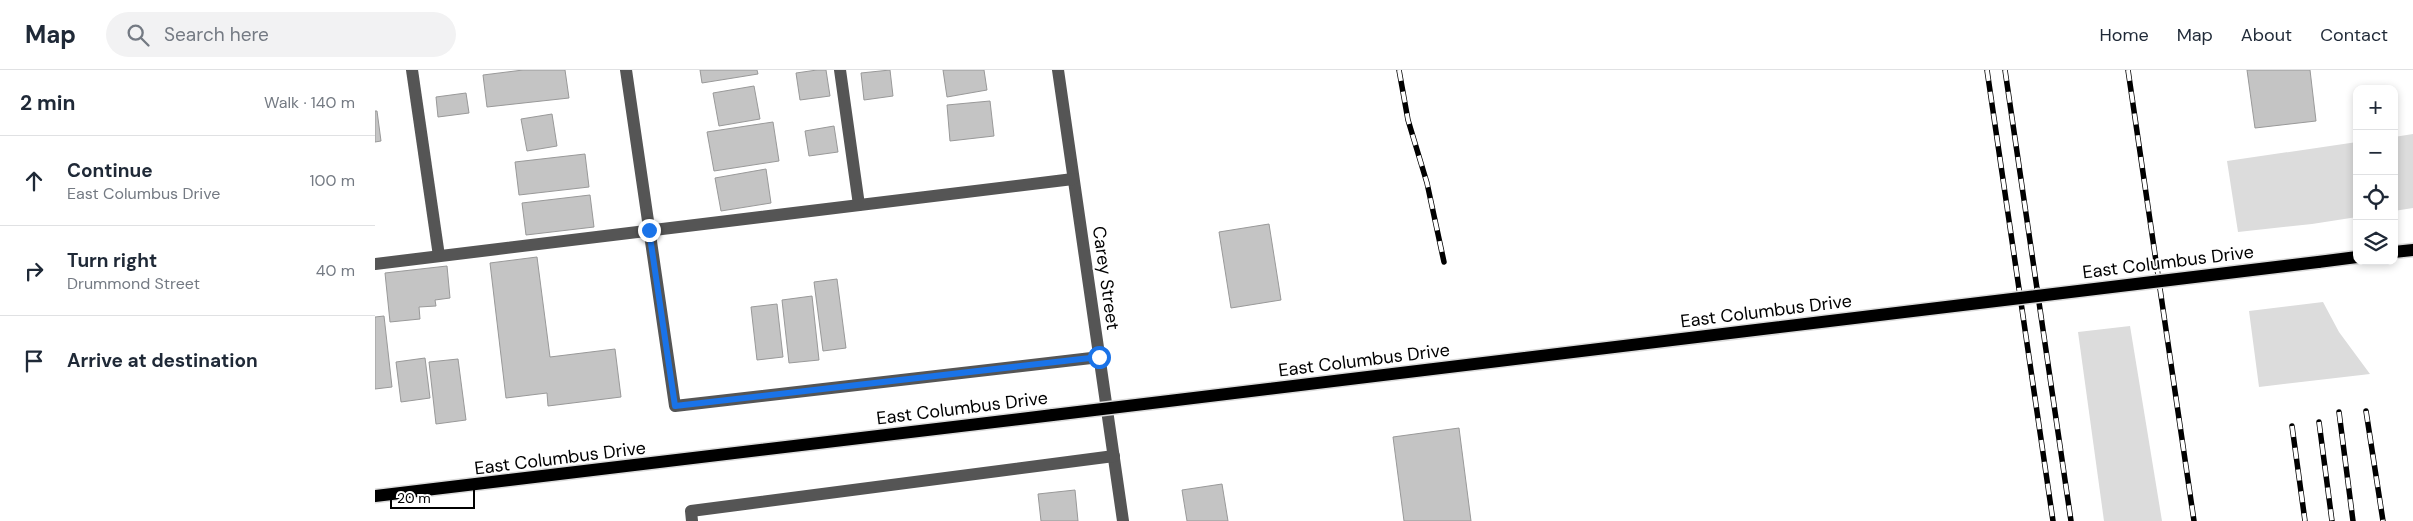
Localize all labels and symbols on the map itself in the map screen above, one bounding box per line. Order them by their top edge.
route end [638,219,661,242]
street label: Carey Street [1087,224,1125,332]
street label: East Columbus Drive [2081,240,2255,284]
street label: East Columbus Drive [1679,289,1853,333]
street label: East Columbus Drive [1277,338,1451,382]
route start [1088,346,1111,369]
street label: East Columbus Drive [875,386,1049,430]
street label: East Columbus Drive [473,436,647,480]
scale bar [390,486,475,509]

